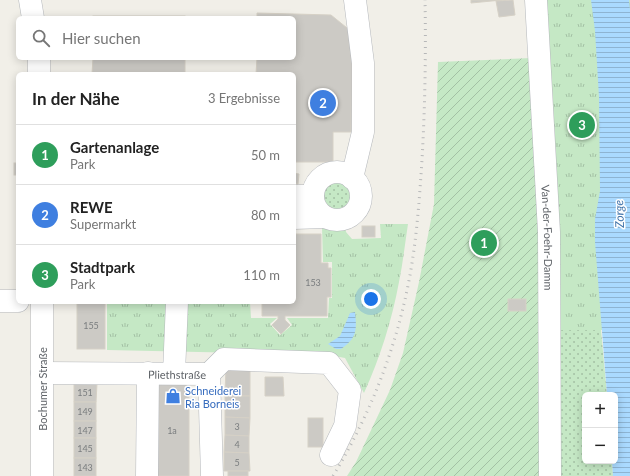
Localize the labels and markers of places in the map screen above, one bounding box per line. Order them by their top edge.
pin: 2 [310,88,336,118]
pin: 3 [569,110,595,140]
pin: 1 [471,228,497,258]
place label: Schneiderei Ria Borneis [185,384,241,410]
shop icon: Schneiderei Ria Borneis [164,387,182,405]

